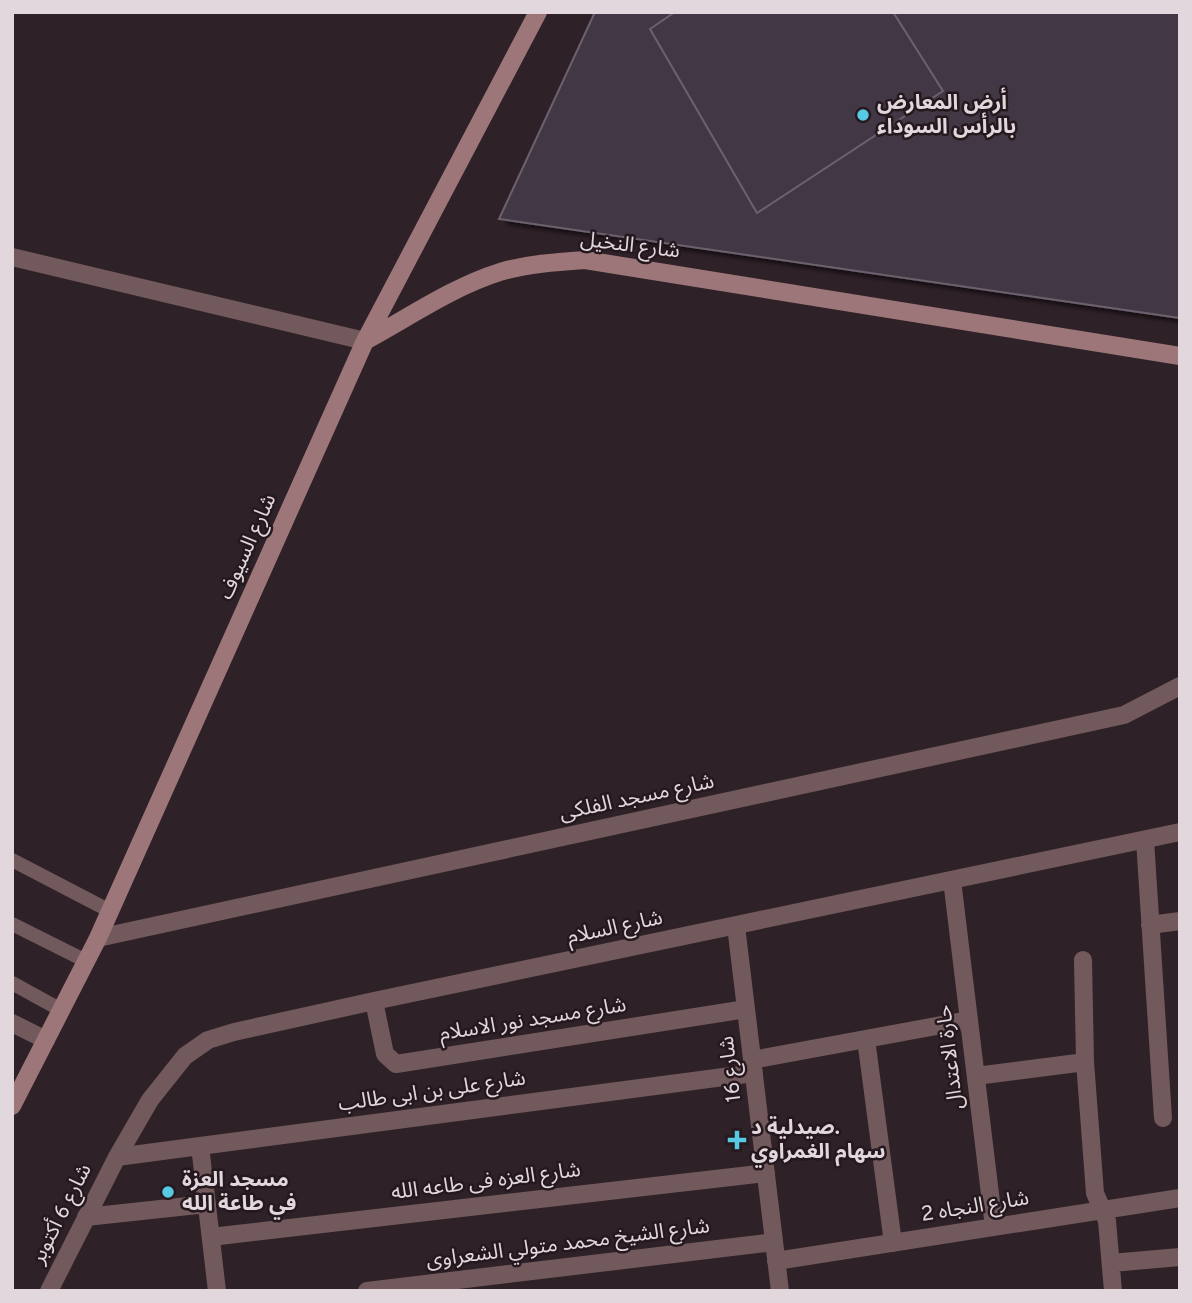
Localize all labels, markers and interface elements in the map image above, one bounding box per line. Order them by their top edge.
place label: أرض المعارض بالرأس السوداء [877,87,1016,141]
marker: أرض المعارض بالرأس السوداء [855,107,871,123]
street label: شارع النخيل [579,227,681,265]
street label: شارع السيوف [213,490,283,604]
street label: شارع مسجد الفلكى [557,768,717,828]
street label: شارع السلام [565,905,665,952]
street label: شارع مسجد نور الاسلام [438,992,629,1049]
street label: حارة الاعتدال [931,1003,971,1111]
street label: شارع 16 [714,1034,748,1104]
street label: شارع على بن ابى طالب [337,1065,527,1119]
place label: صيدلية د. سهام الغمراوي [751,1115,885,1167]
marker: صيدلية د. سهام الغمراوي [729,1132,745,1148]
street label: شارع العزه فى طاعه الله [390,1157,582,1207]
street label: شارع 6 أكتوبر [24,1159,99,1269]
place label: مسجد العزة في طاعة الله [182,1167,296,1219]
marker: مسجد العزة في طاعة الله [160,1184,176,1200]
street label: شارع النجاه 2 [919,1185,1031,1229]
street label: شارع الشيخ محمد متولي الشعراوى [425,1213,711,1276]

